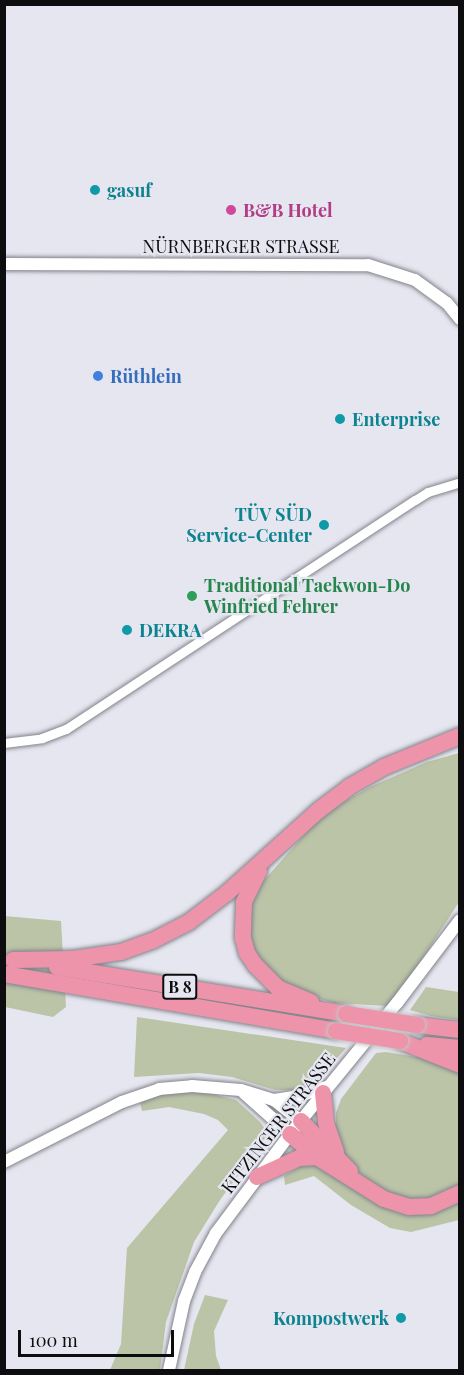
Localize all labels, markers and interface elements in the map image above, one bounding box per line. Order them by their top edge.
place label: gasuf [107,179,152,201]
marker: gasuf [88,183,102,197]
place label: B&B Hotel [243,199,333,221]
marker: B&B Hotel [224,203,238,217]
street label: NÜRNBERGER STRASSE [142,235,340,257]
place label: Rüthlein [110,365,182,387]
marker: Rüthlein [91,369,105,383]
place label: Enterprise [352,408,440,430]
marker: Enterprise [333,412,347,426]
place label: TÜV SÜD Service-Center [186,504,312,546]
marker: TÜV SÜD Service-Center [317,518,331,532]
place label: Traditional Taekwon-Do Winfried Fehrer [204,575,411,618]
marker: Traditional Taekwon-Do Winfried Fehrer [185,589,199,603]
place label: DEKRA [139,619,202,641]
marker: DEKRA [120,623,134,637]
road number: B 8 [162,974,198,1000]
street label: KITZINGER STRASSE [216,1048,340,1198]
place label: Kompostwerk [273,1307,389,1329]
marker: Kompostwerk [394,1311,408,1325]
scale bar [21,1318,177,1356]
text: 100 m [29,1328,78,1352]

